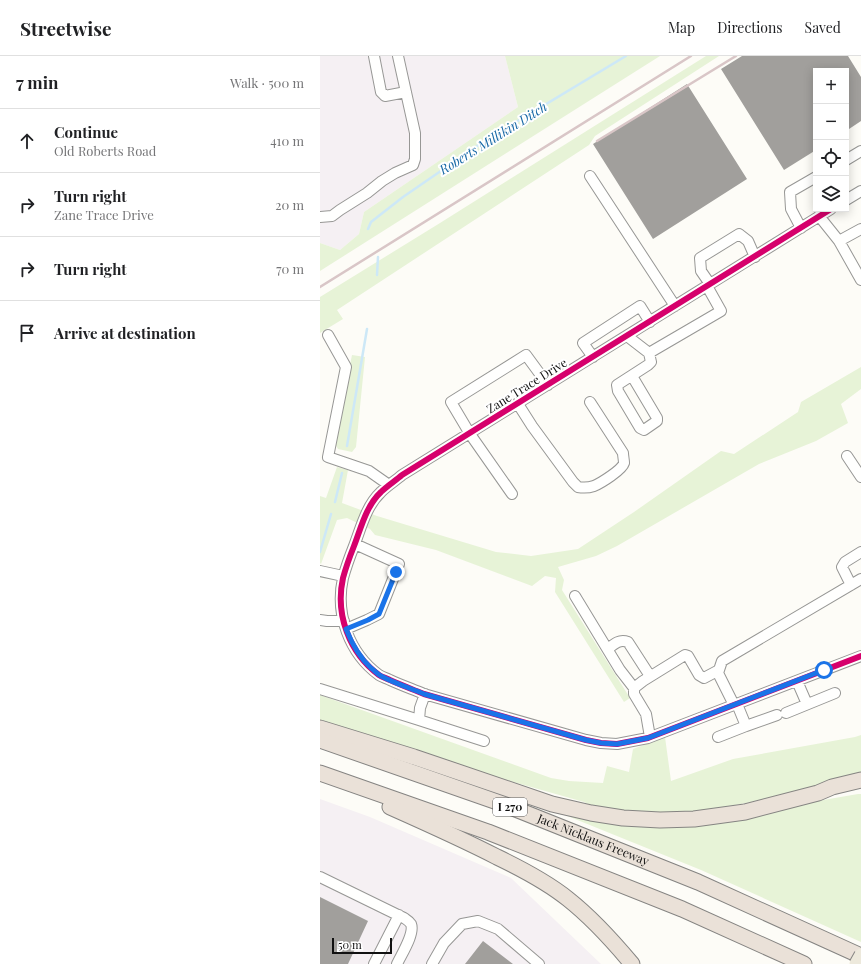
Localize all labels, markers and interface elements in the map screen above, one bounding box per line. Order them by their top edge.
text: Streetwise [20,15,112,41]
text: Map [668,18,695,37]
text: Directions [717,18,783,37]
text: Saved [805,18,841,37]
map controls [813,68,849,212]
button: + [813,68,849,104]
text: 7 min [16,71,59,93]
text: Walk · 500 m [230,74,304,91]
water label: Roberts Millikin Ditch [435,98,550,178]
button: − [813,104,849,140]
text: Continue [54,122,118,142]
icon: ahead [16,130,38,152]
text: 410 m [270,132,304,149]
button: locate [813,140,849,176]
text: Old Roberts Road [54,142,156,159]
button: layers [813,176,849,212]
text: Turn right [54,186,127,206]
icon: right [16,194,38,216]
text: 20 m [275,196,304,213]
text: Zane Trace Drive [54,206,154,223]
icon: right [16,258,38,280]
text: Turn right [54,259,127,279]
text: 70 m [276,260,304,277]
icon: arrive [16,322,38,344]
text: Arrive at destination [54,323,196,343]
street label: Zane Trace Drive [483,354,570,416]
route end [387,563,405,581]
route start [815,661,833,679]
road number: I 270 [493,798,527,816]
street label: Jack Nicklaus Freeway [534,809,652,869]
scale bar [332,936,392,955]
text: 50 m [338,937,362,952]

